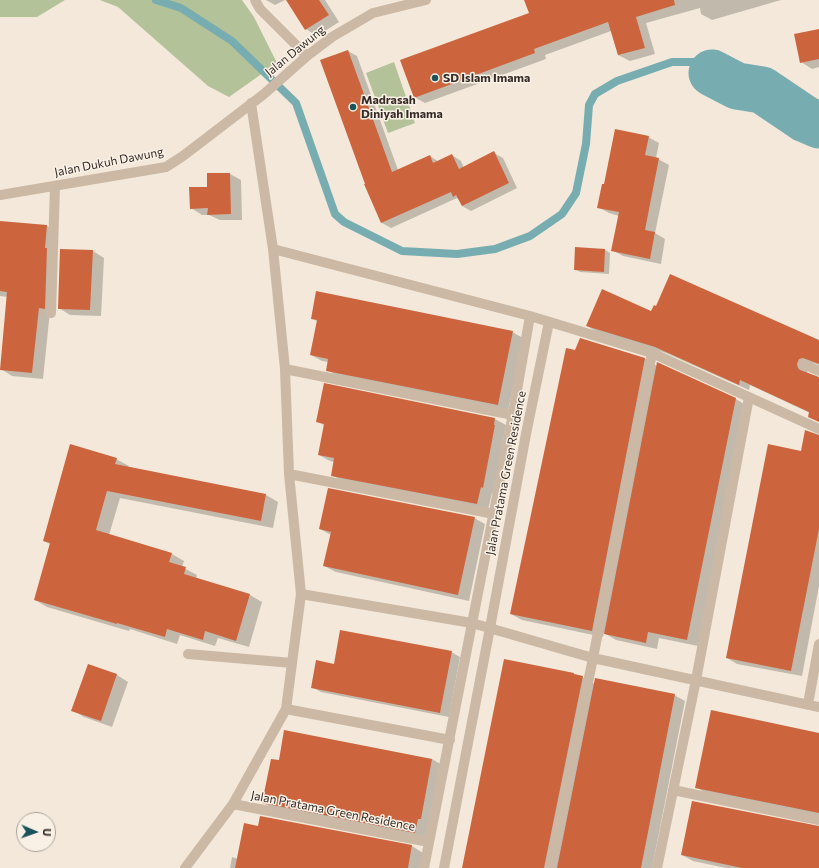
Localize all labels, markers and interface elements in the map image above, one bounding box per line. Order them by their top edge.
street label: Jalan Dawung [262,22,328,80]
place label: SD Islam Imama [443,71,530,85]
marker: SD Islam Imama [430,73,440,83]
place label: Madrasah Diniyah Imama [361,93,443,121]
marker: Madrasah Diniyah Imama [348,102,358,112]
street label: Jalan Dukuh Dawung [53,144,165,180]
street label: Jalan Pratama Green Residence [483,390,529,556]
street label: Jalan Pratama Green Residence [250,788,416,834]
north arrow [16,812,56,852]
text: U [41,828,54,837]

